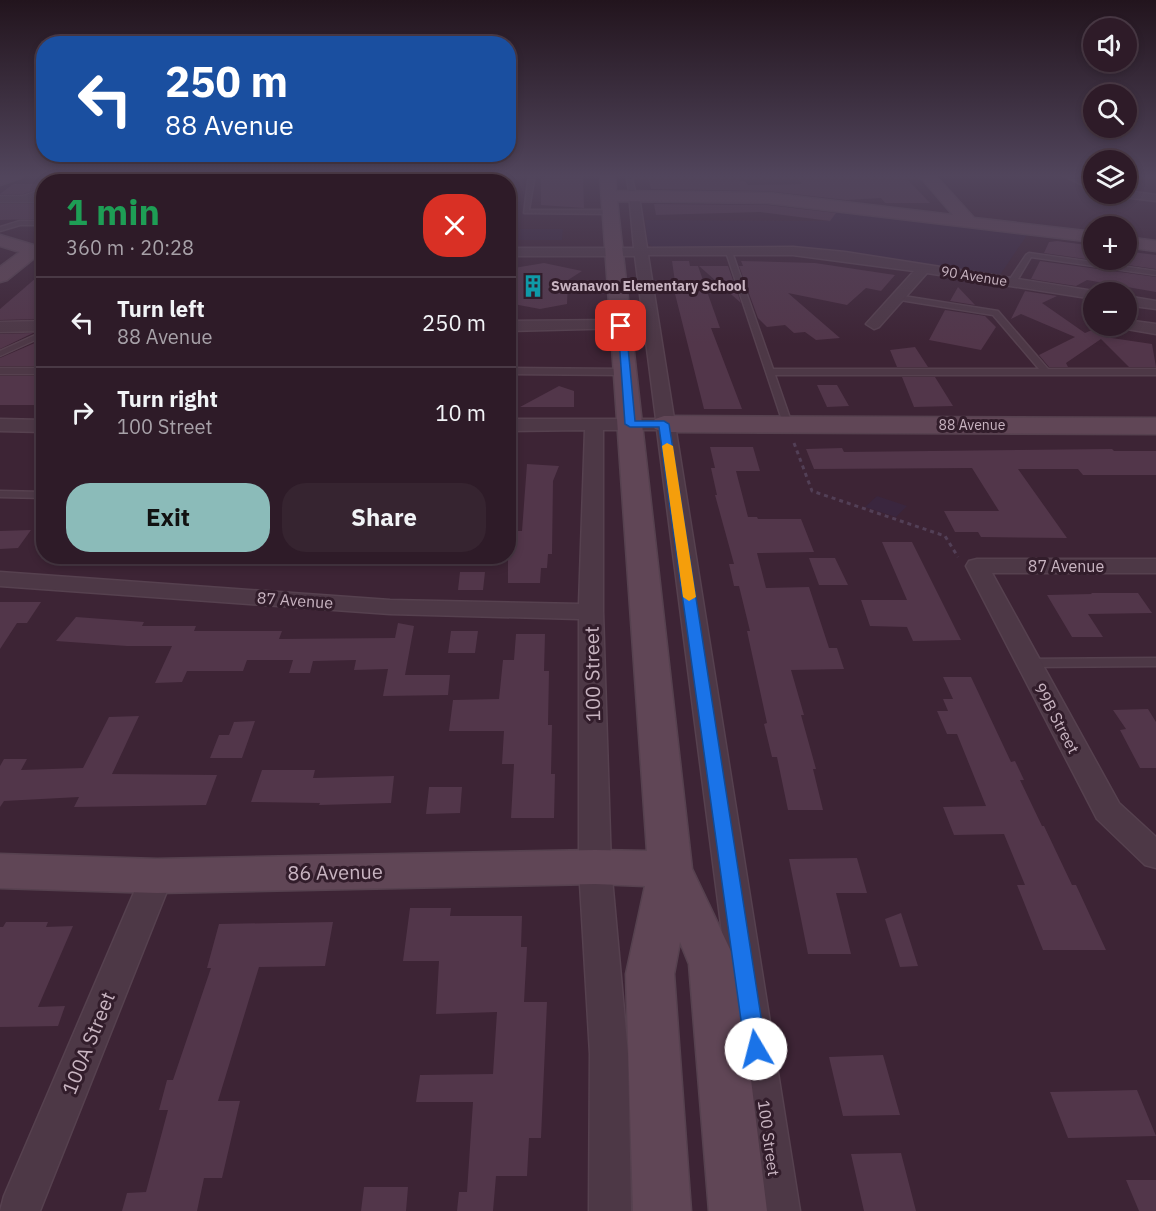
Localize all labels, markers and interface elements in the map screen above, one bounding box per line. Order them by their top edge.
map controls [1083,18,1137,336]
button: sound [1083,18,1137,72]
text: 250 m [165,54,288,109]
icon: left [66,60,144,138]
button: search [1083,84,1137,138]
text: 88 Avenue [165,107,294,142]
button: layers [1083,150,1137,204]
text: 1 min [66,188,160,235]
button: close [423,194,486,257]
button: + [1083,216,1137,270]
text: 360 m · 20:28 [66,234,194,261]
street label: 90 Avenue [940,262,1009,290]
building icon: Swanavon Elementary School [520,273,546,299]
place label: Swanavon Elementary School [551,277,746,295]
button: − [1083,282,1137,336]
text: Turn left [117,294,205,323]
pin [595,300,646,351]
icon: left [66,306,99,339]
text: 250 m [422,308,486,337]
icon: arrive [604,309,637,342]
text: 88 Avenue [117,323,213,350]
text: Turn right [117,384,218,413]
icon: right [66,396,99,429]
text: 10 m [435,398,486,427]
text: 100 Street [117,413,213,440]
street label: 88 Avenue [939,416,1006,434]
button: Exit [66,483,270,552]
button: Share [282,483,486,552]
street label: 87 Avenue [1028,556,1104,576]
street label: 87 Avenue [256,587,334,613]
street label: 100 Street [578,626,606,722]
street label: 99B Street [1030,679,1084,757]
street label: 86 Avenue [287,858,383,886]
street label: 100A Street [55,988,121,1098]
position arrow [724,1017,788,1081]
street label: 100 Street [754,1099,784,1177]

